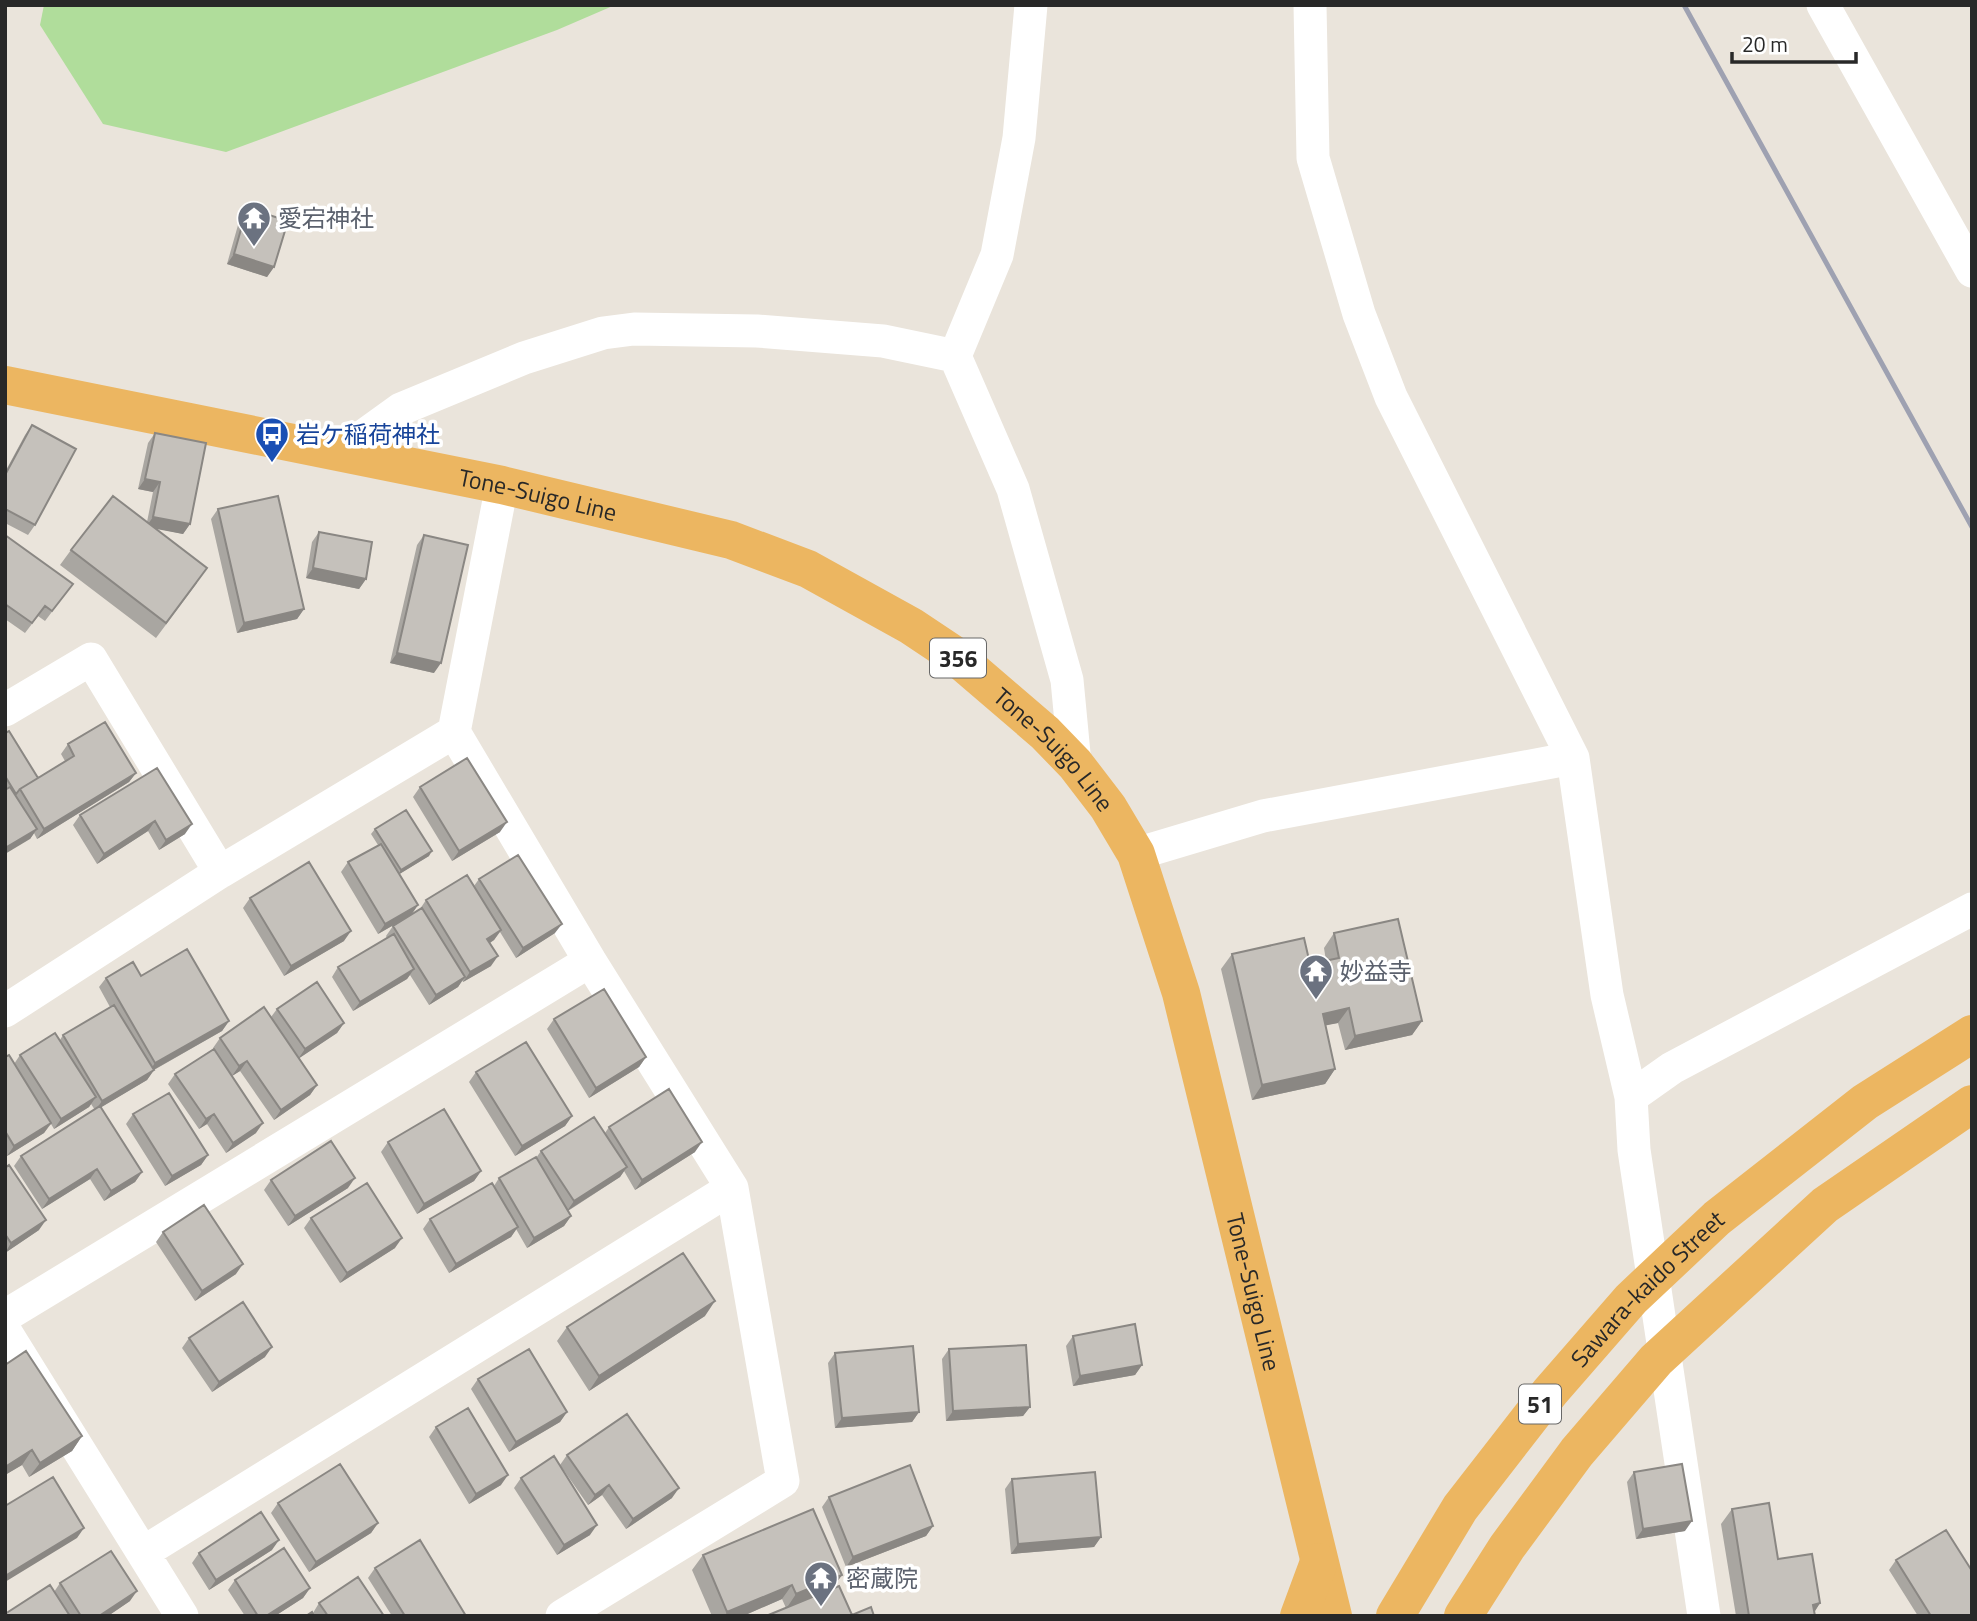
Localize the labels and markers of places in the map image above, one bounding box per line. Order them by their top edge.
temple icon: 愛宕神社 [235,199,273,248]
place label: 愛宕神社 [278,200,374,236]
bus stop icon: 岩ケ稲荷神社 [253,415,291,464]
place label: 岩ケ稲荷神社 [296,416,440,452]
temple icon: 妙益寺 [1297,952,1335,1001]
place label: 妙益寺 [1340,953,1412,989]
temple icon: 密蔵院 [802,1559,840,1608]
place label: 密蔵院 [846,1560,918,1596]

